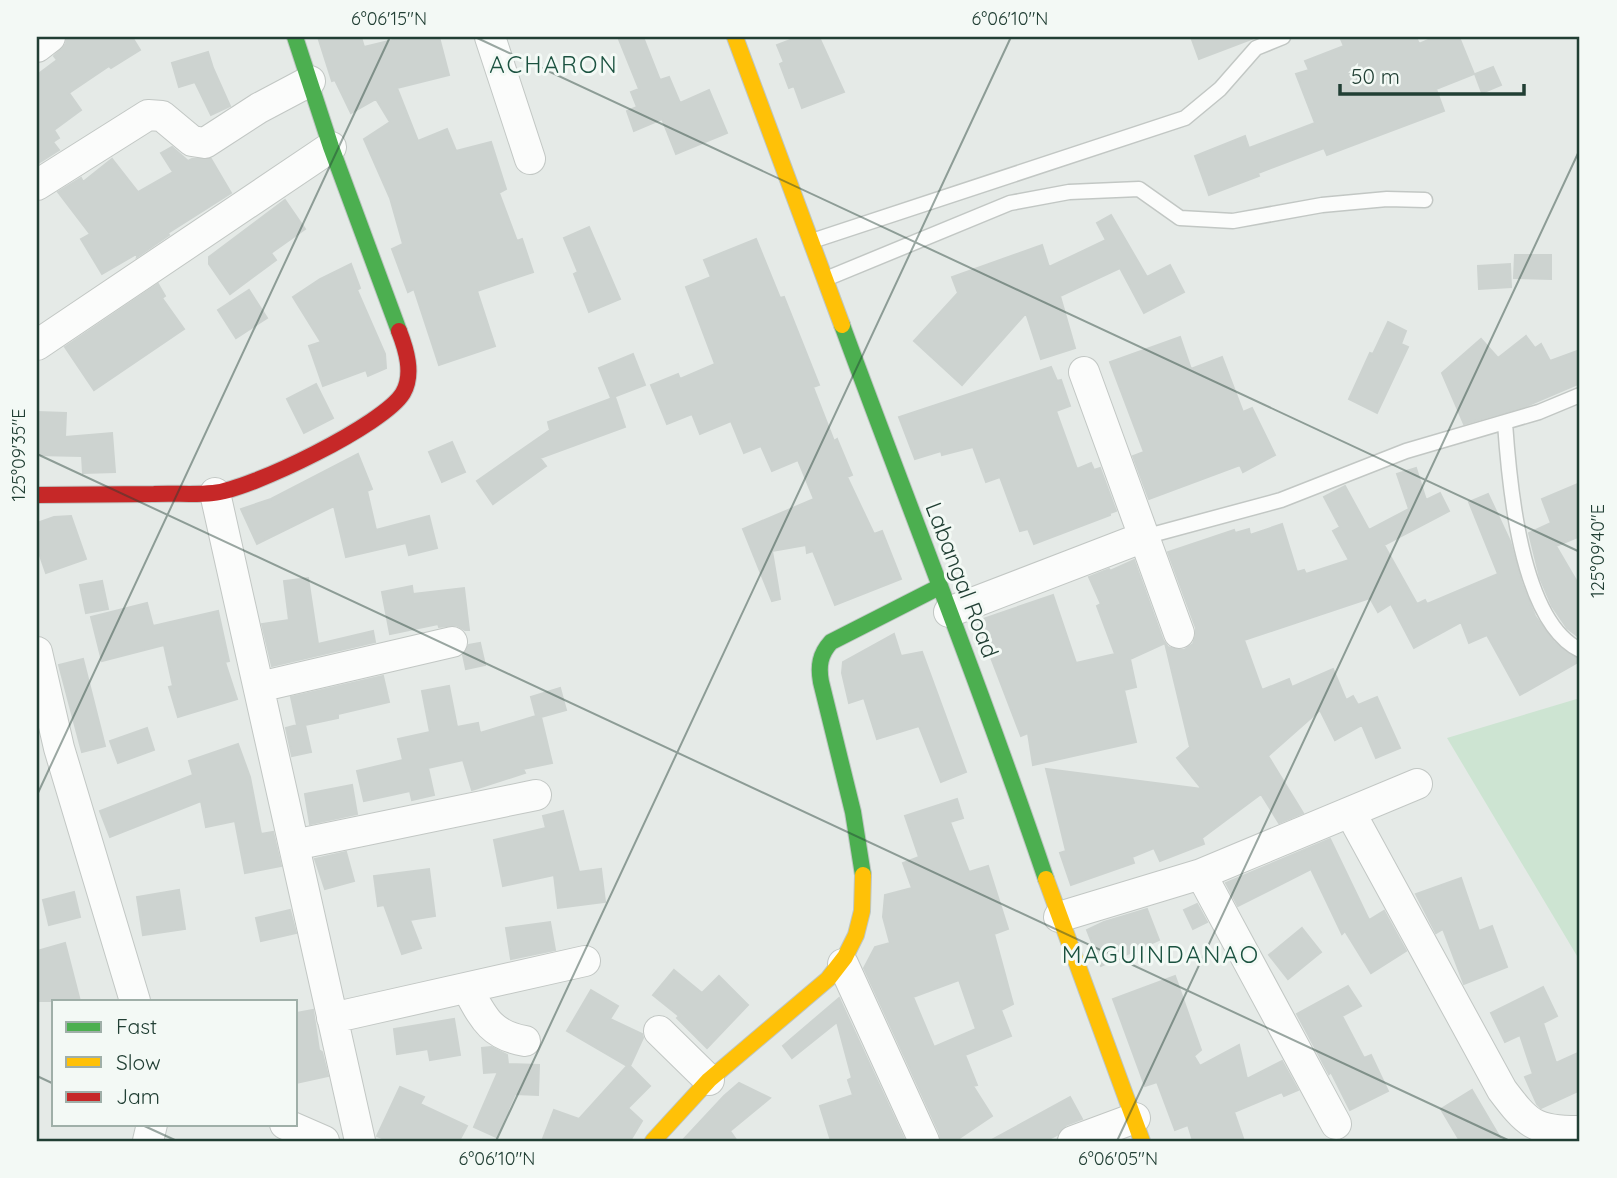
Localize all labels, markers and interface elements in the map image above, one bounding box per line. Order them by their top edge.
text: 6°06'15"N [351,7,427,30]
text: 6°06'10"N [972,7,1048,30]
district label: ACHARON [489,49,619,79]
scale bar [1340,52,1524,96]
text: 50 m [1351,63,1400,89]
text: 125°09'35"E [7,408,30,502]
street label: Labangal Road [920,498,1005,662]
text: 125°09'40"E [1586,504,1609,598]
district label: MAGUINDANAO [1062,939,1260,969]
legend [52,1000,298,1126]
text: Fast [116,1013,157,1039]
text: Slow [116,1049,161,1075]
text: Jam [116,1083,160,1109]
text: 6°06'10"N [459,1147,535,1170]
text: 6°06'05"N [1078,1147,1158,1170]

